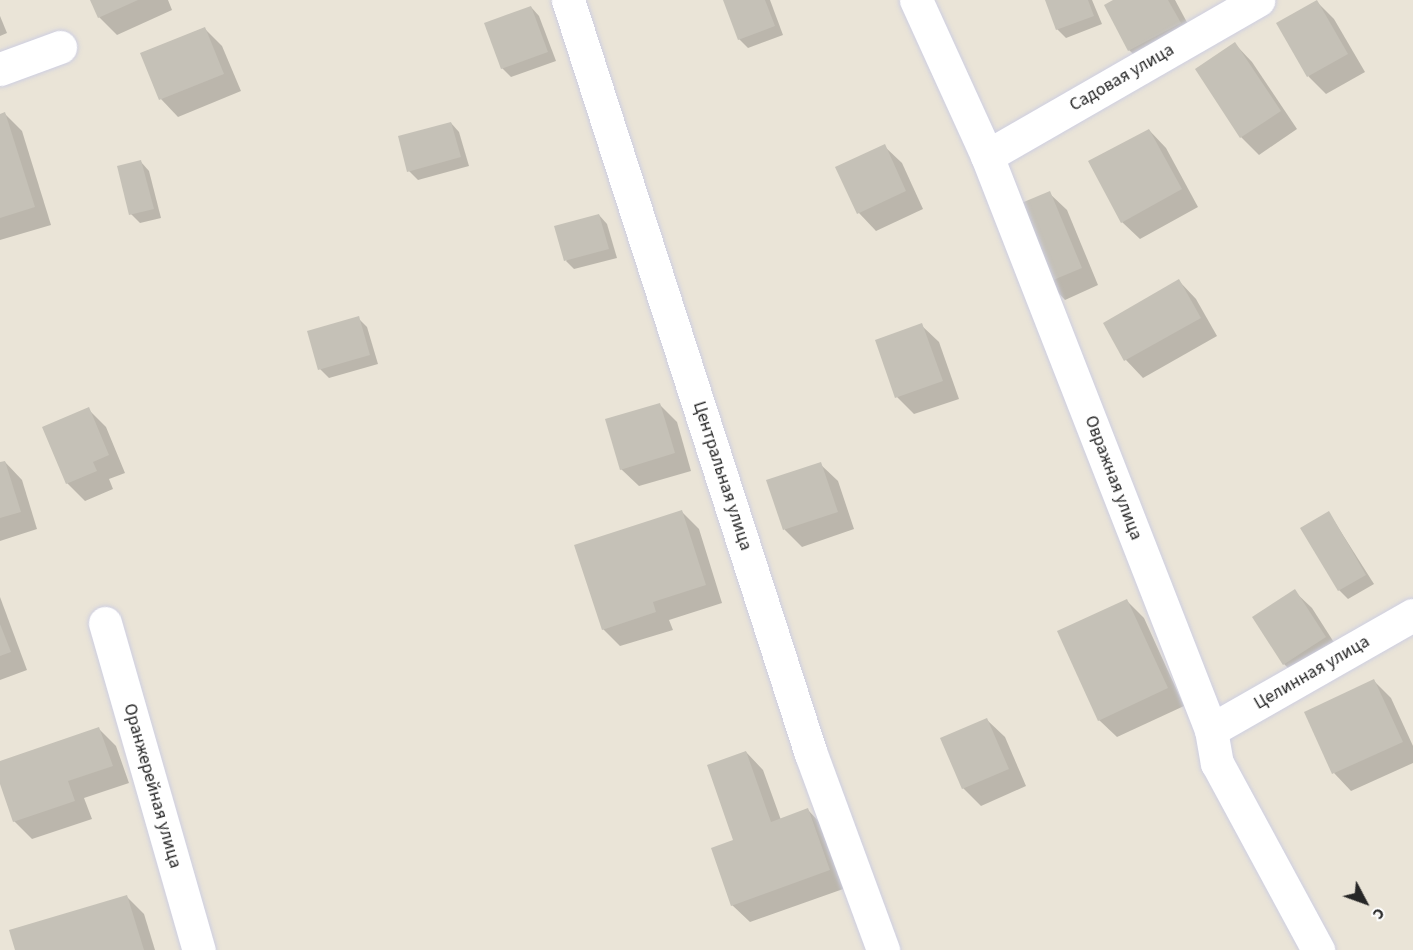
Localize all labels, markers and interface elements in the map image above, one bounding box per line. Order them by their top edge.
street label: Садовая улица [1066,39,1178,117]
street label: Центральная улица [688,399,756,553]
street label: Овражная улица [1079,413,1147,543]
street label: Целинная улица [1250,631,1374,715]
street label: Оранжерейная улица [118,701,186,871]
north arrow [1335,872,1395,932]
text: С [1367,903,1390,925]

